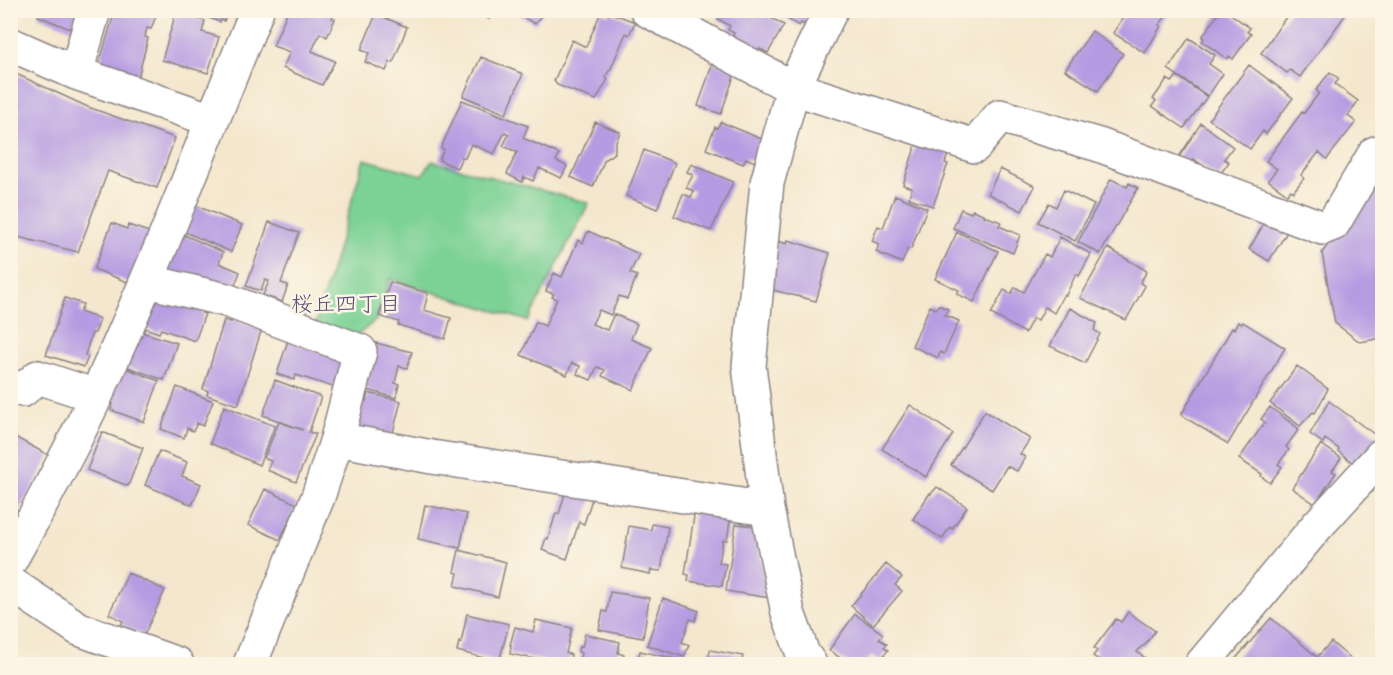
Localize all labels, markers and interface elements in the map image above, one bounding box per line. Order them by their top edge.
district label: 桜丘四丁目 [291,290,401,317]

